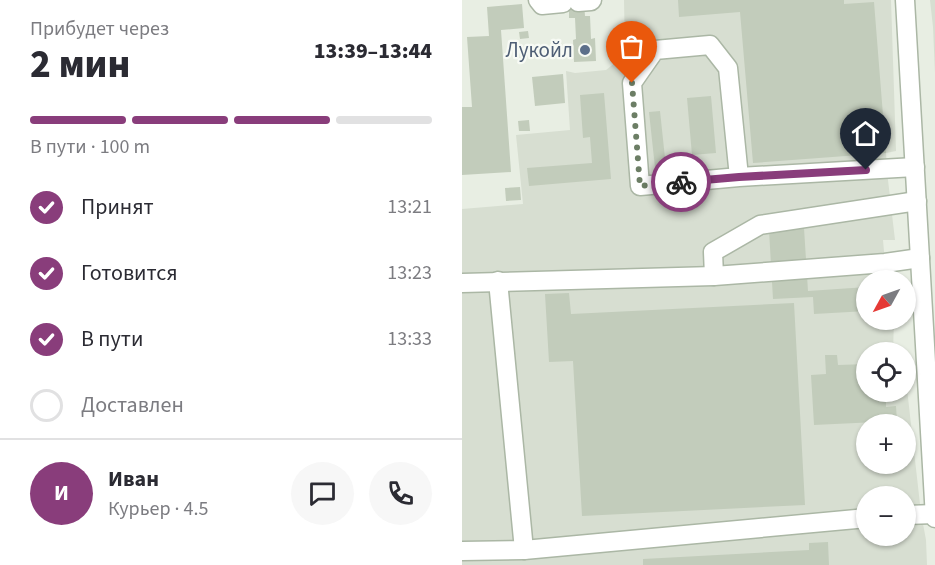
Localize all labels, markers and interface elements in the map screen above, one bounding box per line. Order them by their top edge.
text: Прибудет через [30,15,169,43]
pin [606,21,657,83]
icon: bag [615,30,648,63]
text: 13:39–13:44 [314,35,432,67]
place label: Лукойл [506,35,573,65]
text: 2 мин [30,37,130,93]
marker: Лукойл [578,43,592,57]
pin [840,108,891,170]
icon: home [849,117,882,150]
text: В пути · 100 m [30,133,150,161]
courier [651,152,711,212]
icon: bike [665,166,698,199]
icon: check [30,191,63,224]
text: Принят [81,191,154,223]
text: 13:21 [387,193,432,221]
icon: check [30,257,63,290]
text: Готовится [81,257,178,289]
text: 13:23 [387,259,432,287]
north arrow [856,270,916,330]
map controls [856,270,916,546]
icon: check [30,323,63,356]
text: В пути [81,323,143,355]
text: 13:33 [387,325,432,353]
button: locate [856,342,916,402]
text: Доставлен [81,389,184,421]
button: + [856,414,916,474]
button: chat [291,462,354,525]
button: phone [369,462,432,525]
text: Иван [108,463,159,495]
text: И [54,477,69,509]
button: − [856,486,916,546]
text: Курьер · 4.5 [108,495,208,523]

